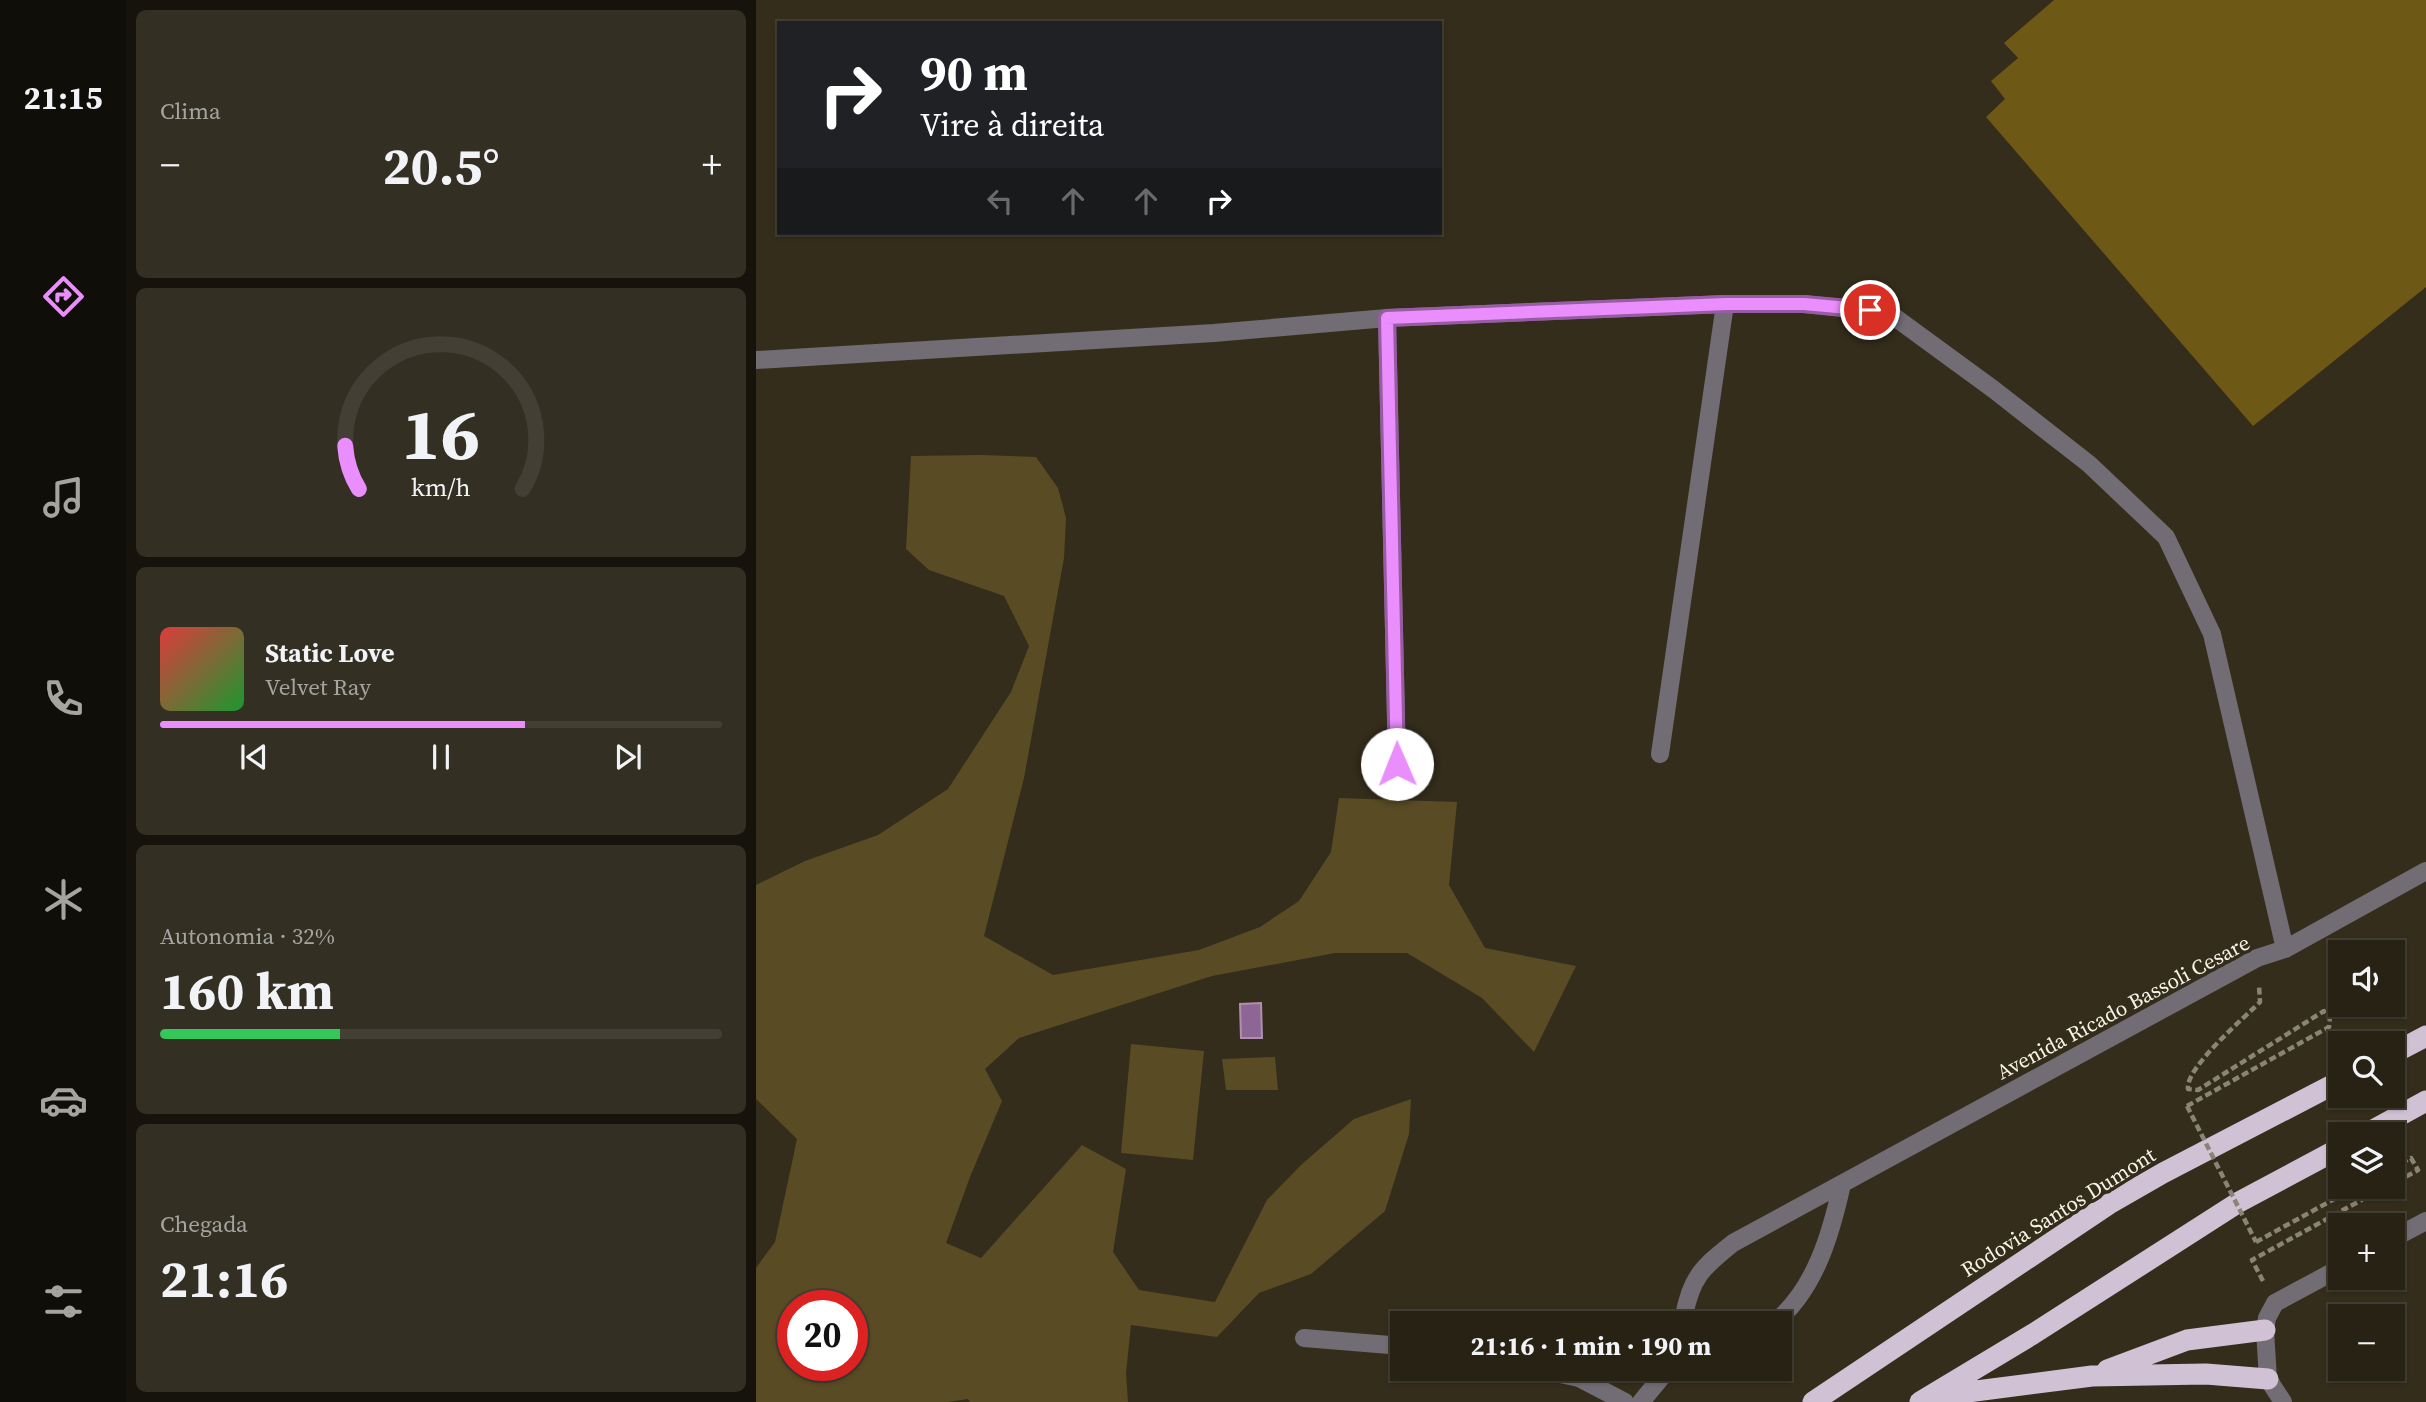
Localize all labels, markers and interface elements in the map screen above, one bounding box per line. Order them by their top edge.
text: 90 m [920,39,1028,106]
icon: right [805,49,896,140]
text: 21:15 [24,76,102,120]
text: Clima [160,95,221,127]
text: Vire à direita [920,103,1104,147]
text: 20.5° [382,130,500,201]
text: − [160,139,180,191]
text: + [702,139,722,191]
icon: left [981,182,1019,220]
icon: ahead [1054,182,1092,220]
icon: ahead [1127,182,1165,220]
icon: right [1200,182,1238,220]
icon: directions [39,272,88,321]
pin [1840,280,1900,340]
icon: arrive [1851,291,1889,329]
text: 16 [402,384,480,483]
text: km/h [411,469,471,503]
icon: music [39,473,88,522]
text: Static Love [265,635,394,671]
text: Velvet Ray [265,671,371,703]
icon: phone [39,674,88,723]
position arrow [1360,727,1434,801]
icon: previous [235,738,273,776]
icon: pause [422,738,460,776]
icon: next [609,738,647,776]
icon: climate [39,875,88,924]
text: Autonomia · 32% [160,920,335,952]
street label: Avenida Ricado Bassoli Cesare [1991,928,2255,1086]
map controls [2328,940,2405,1381]
button: sound [2328,940,2405,1017]
text: 160 km [160,955,334,1026]
button: search [2328,1031,2405,1108]
icon: car [39,1076,88,1125]
button: layers [2328,1122,2405,1199]
street label: Rodovia Santos Dumont [1955,1140,2161,1284]
text: Chegada [160,1208,248,1240]
button: + [2328,1213,2405,1290]
text: 21:16 [160,1243,288,1314]
icon: filters [39,1277,88,1326]
speed limit sign: 20 [777,1290,868,1381]
button: − [2328,1304,2405,1381]
text: 21:16 · 1 min · 190 m [1471,1328,1711,1364]

